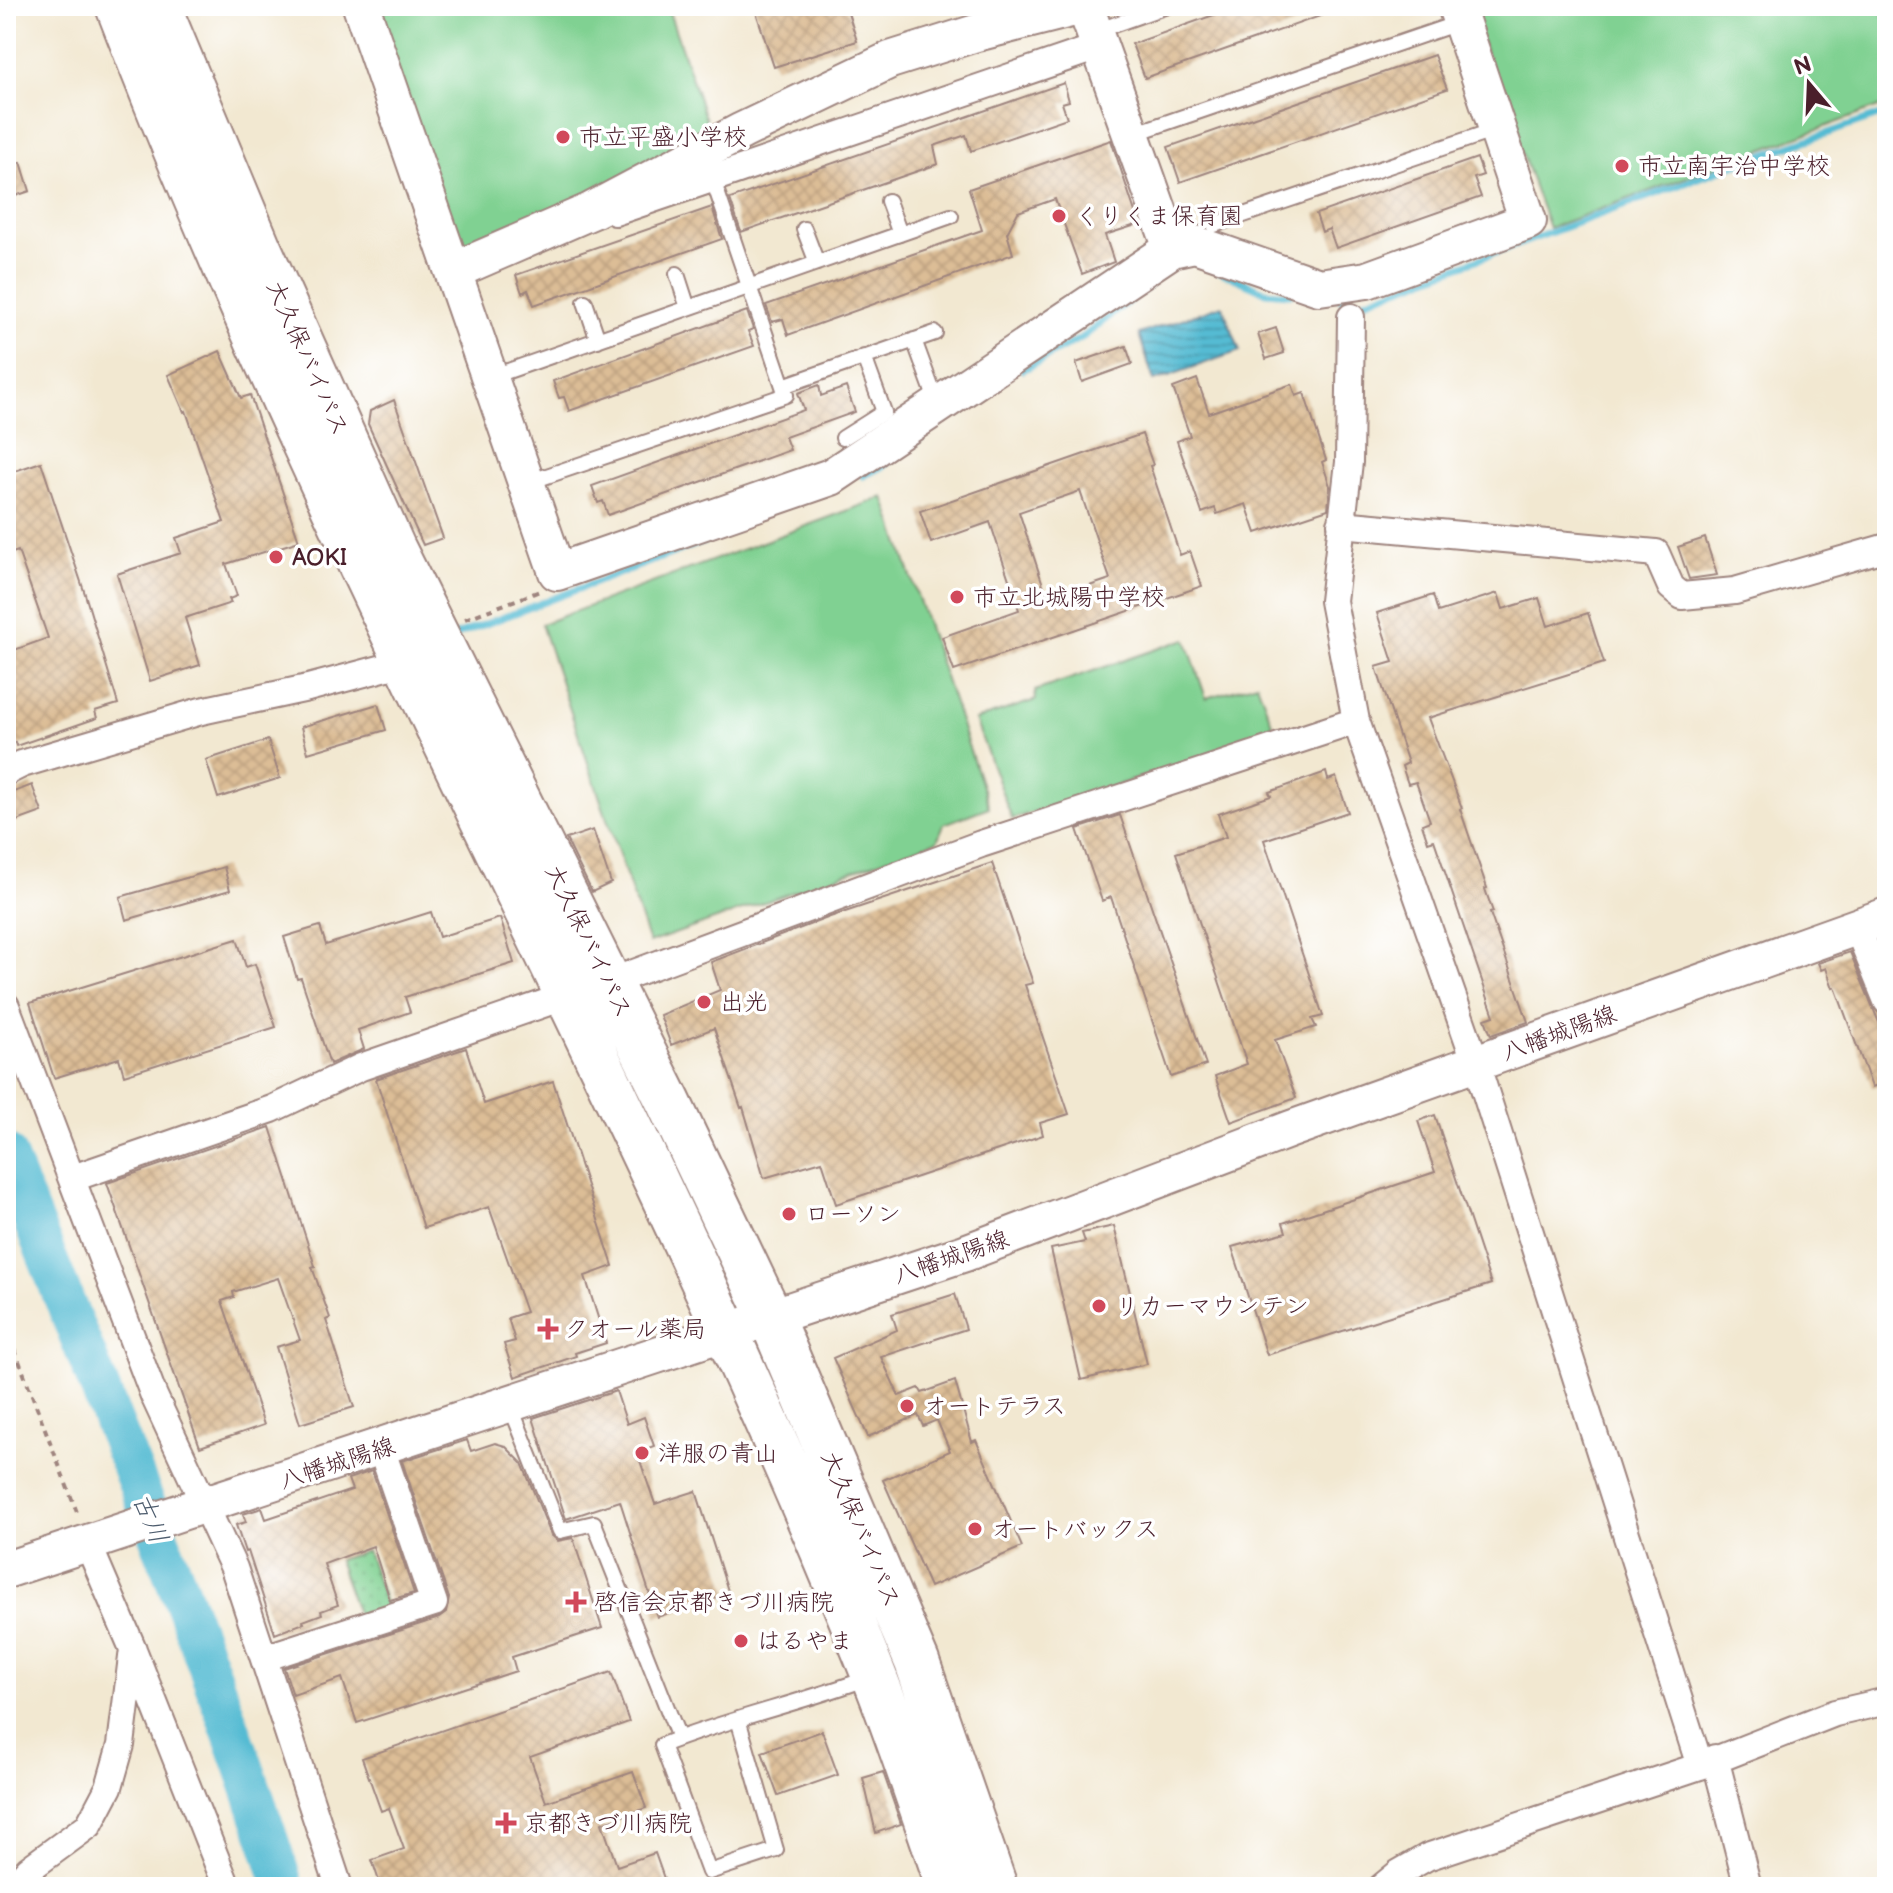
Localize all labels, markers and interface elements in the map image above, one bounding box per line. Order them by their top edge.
north arrow [1769,44,1849,124]
text: N [1791,51,1815,82]
place label: 市立平盛小学校 [579,123,747,152]
marker: 市立平盛小学校 [554,128,572,146]
place label: 市立南宇治中学校 [1638,152,1830,181]
marker: 市立南宇治中学校 [1613,157,1631,175]
place label: くりくま保育園 [1075,202,1243,231]
marker: くりくま保育園 [1050,207,1068,225]
street label: 大久保バイパス [260,276,355,441]
place label: AOKI [292,543,347,572]
marker: AOKI [267,548,285,566]
place label: 市立北城陽中学校 [973,583,1165,612]
marker: 市立北城陽中学校 [948,588,966,606]
street label: 大久保バイパス [539,860,638,1023]
place label: 出光 [720,988,768,1017]
marker: 出光 [695,993,713,1011]
street label: 八幡城陽線 [1498,999,1621,1068]
place label: ローソン [805,1200,901,1229]
marker: ローソン [780,1205,798,1223]
street label: 八幡城陽線 [890,1224,1013,1291]
place label: リカーマウンテン [1115,1292,1309,1321]
marker: リカーマウンテン [1090,1297,1108,1315]
place label: クオール薬局 [564,1315,707,1344]
marker: クオール薬局 [539,1320,557,1338]
place label: オートテラス [923,1392,1066,1421]
marker: オートテラス [898,1397,916,1415]
street label: 八幡城陽線 [276,1431,399,1496]
place label: 洋服の青山 [658,1439,778,1468]
marker: 洋服の青山 [633,1444,651,1462]
street label: 大久保バイパス [814,1446,907,1612]
water label: 古川 [125,1489,174,1548]
place label: オートバックス [991,1515,1159,1544]
marker: オートバックス [966,1520,984,1538]
place label: 啓信会京都きづ川病院 [594,1588,834,1617]
marker: 啓信会京都きづ川病院 [565,1591,587,1613]
place label: はるやま [757,1627,853,1656]
marker: はるやま [732,1632,750,1650]
place label: 京都きづ川病院 [524,1809,692,1838]
marker: 京都きづ川病院 [495,1812,517,1834]

